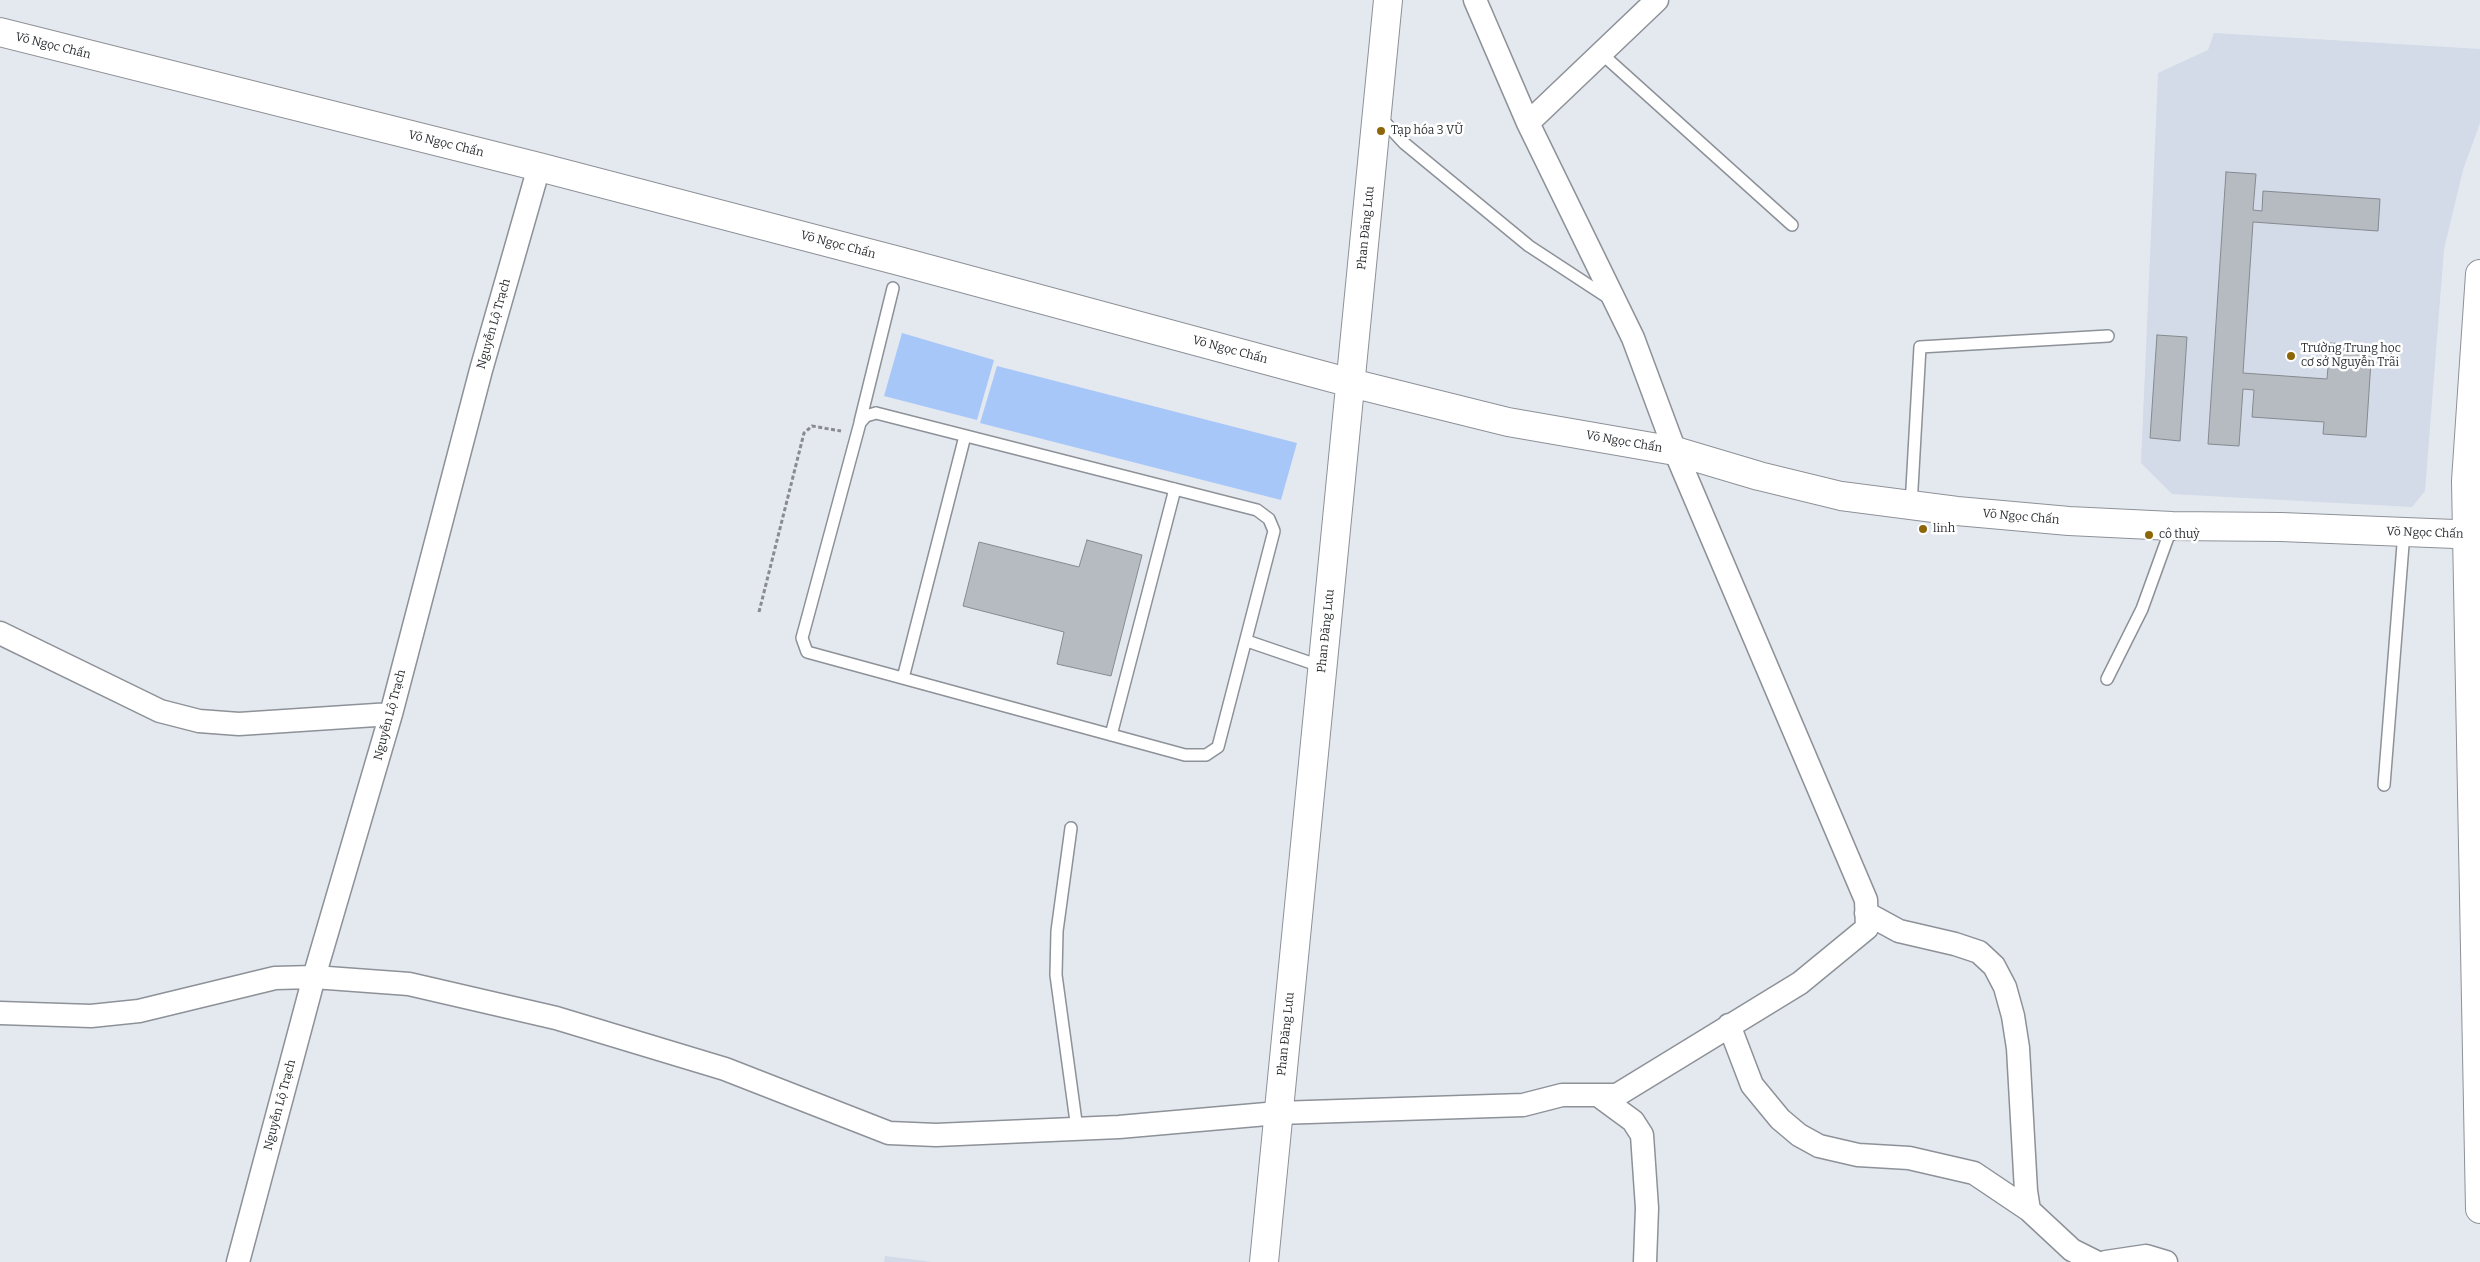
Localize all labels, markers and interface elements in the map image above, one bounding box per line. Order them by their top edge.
street label: Võ Ngọc Chấn [14,30,92,62]
place label: Tạp hóa 3 VŨ [1391,124,1463,138]
marker: Tạp hóa 3 VŨ [1375,125,1387,137]
street label: Võ Ngọc Chấn [407,128,485,160]
street label: Phan Đăng Lưu [1354,185,1378,271]
street label: Võ Ngọc Chấn [799,228,877,262]
street label: Nguyễn Lộ Trạch [474,277,514,371]
street label: Võ Ngọc Chấn [1191,333,1269,367]
place label: Trường Trung học cơ sở Nguyễn Trãi [2301,342,2401,370]
marker: Trường Trung học cơ sở Nguyễn Trãi [2285,350,2297,362]
street label: Võ Ngọc Chấn [1585,428,1663,456]
street label: Võ Ngọc Chấn [1982,506,2060,528]
place label: linh [1933,522,1955,536]
marker: linh [1917,523,1929,535]
street label: Võ Ngọc Chấn [2386,524,2464,542]
place label: cô thuỳ [2159,528,2199,542]
marker: cô thuỳ [2143,529,2155,541]
street label: Phan Đăng Lưu [1314,588,1338,674]
street label: Nguyễn Lộ Trạch [371,668,409,762]
street label: Phan Đăng Lưu [1274,991,1298,1077]
street label: Nguyễn Lộ Trạch [261,1058,299,1152]

